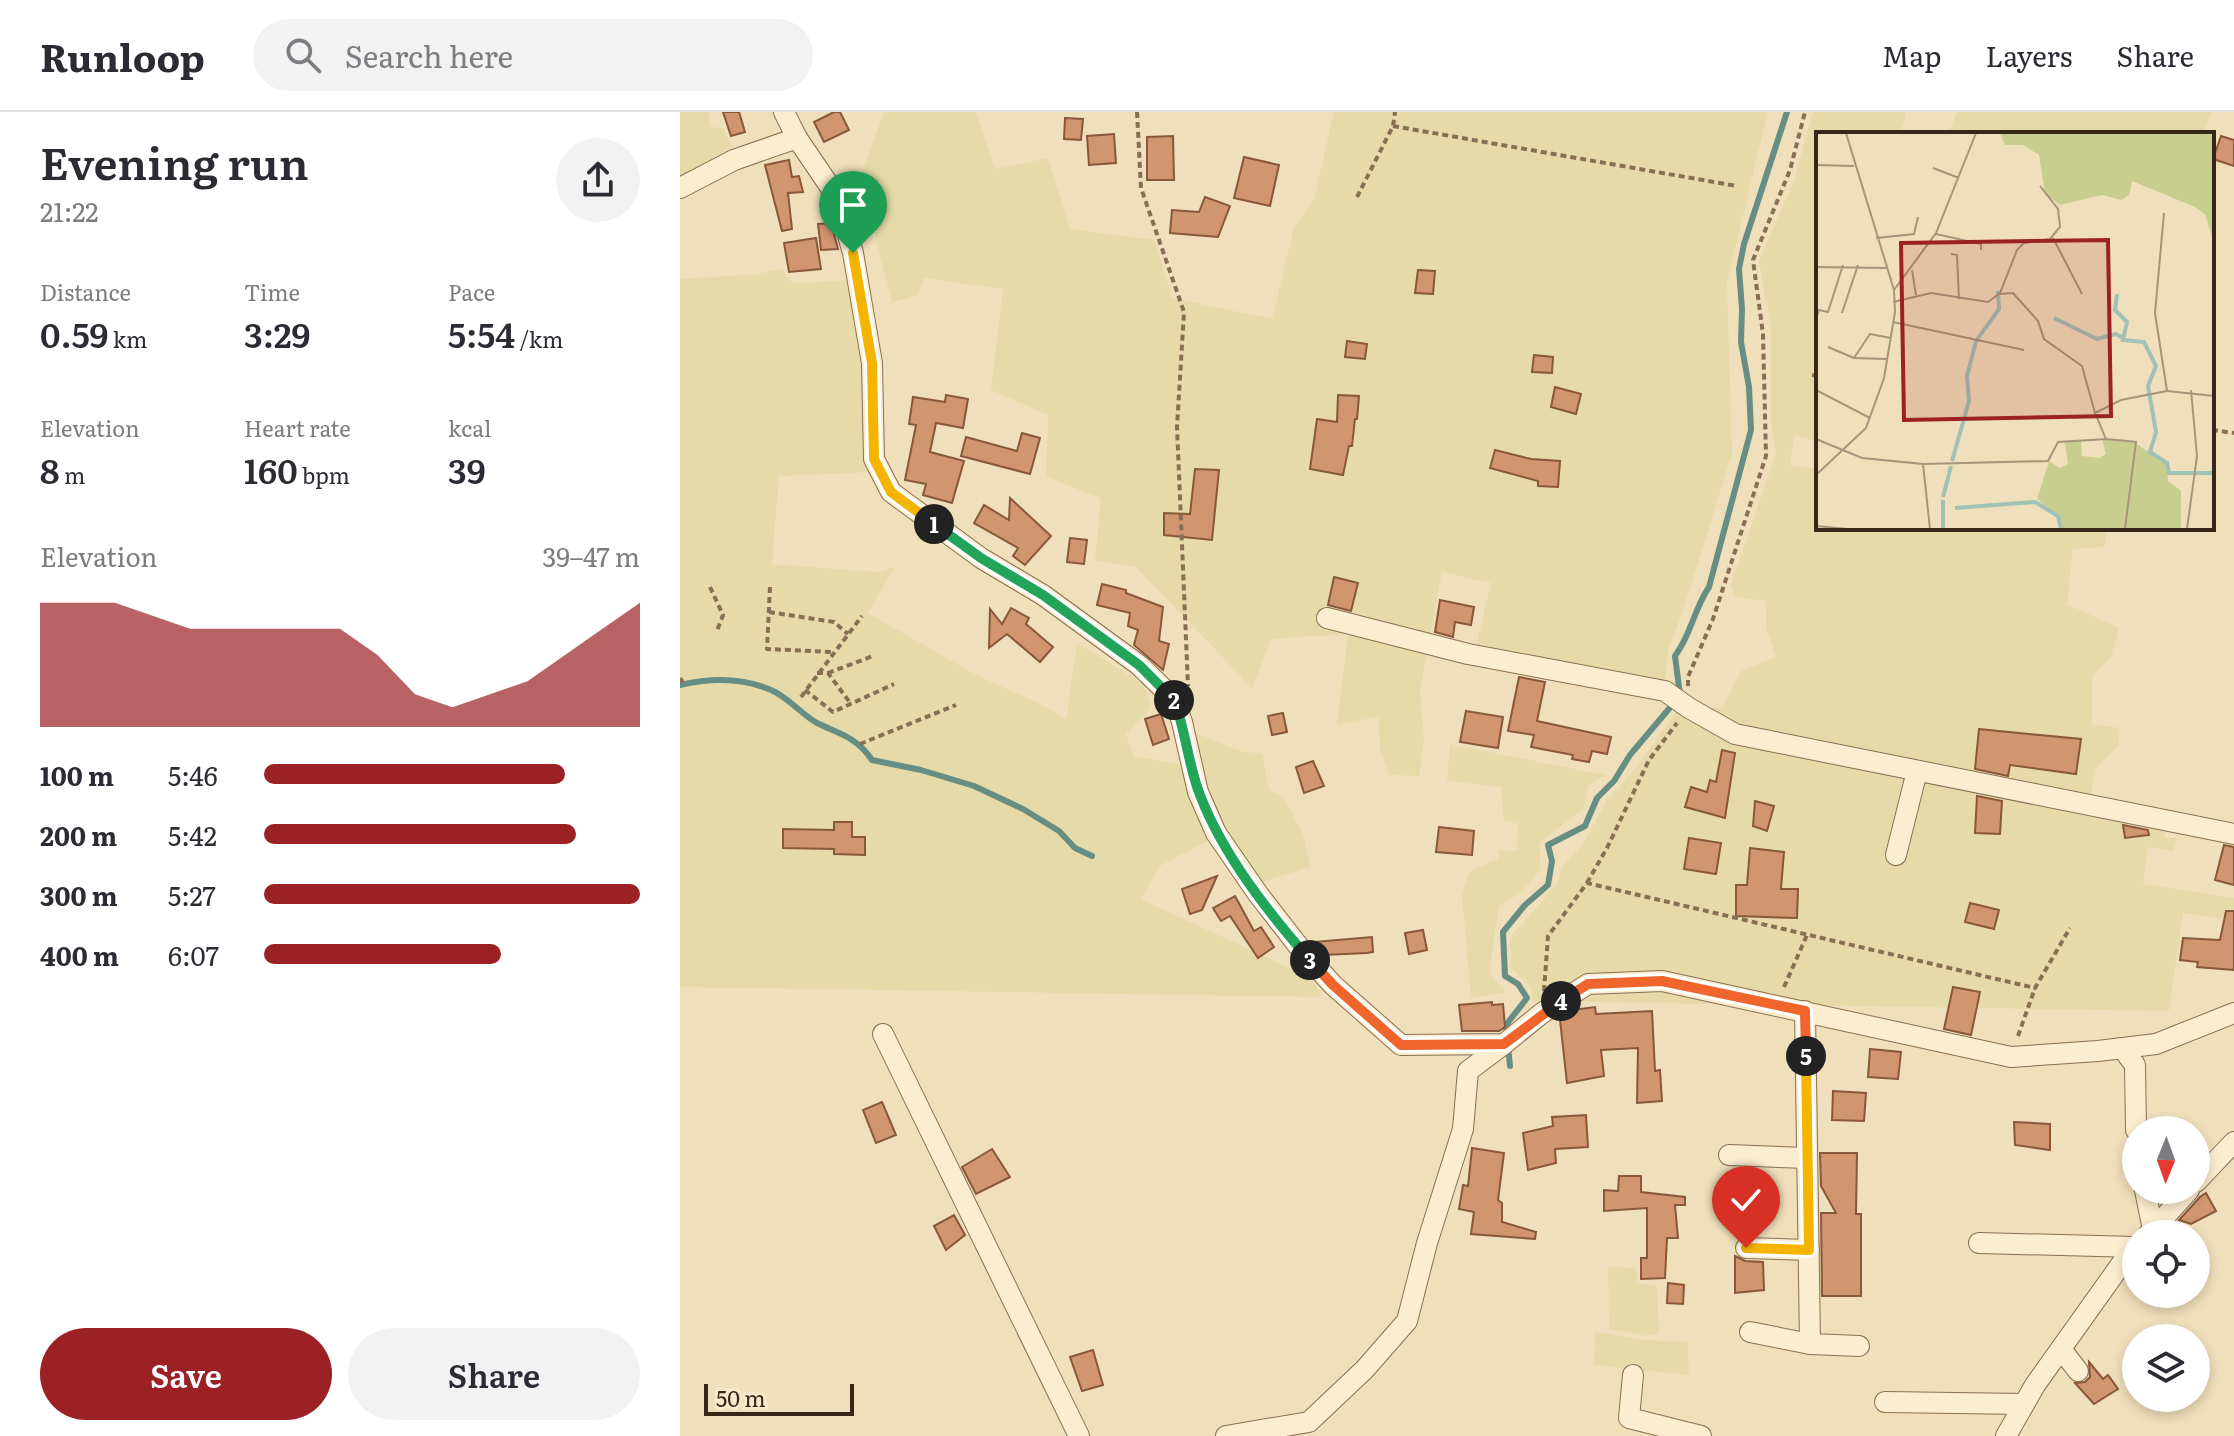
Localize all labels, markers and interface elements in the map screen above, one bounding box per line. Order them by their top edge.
search box [253,19,813,91]
text: Runloop [40,27,205,84]
icon: search [281,33,325,77]
text: Search here [345,33,513,77]
text: Map [1882,34,1941,76]
text: Layers [1985,34,2072,76]
text: Share [2116,34,2194,76]
text: Evening run [40,128,309,194]
inset map [1816,132,2214,530]
button: share [556,138,640,222]
pin [819,171,887,253]
icon: arrive [831,183,875,227]
text: 21:22 [40,191,99,230]
text: Distance [40,275,131,308]
text: Time [244,275,300,308]
text: Pace [448,275,495,308]
text: 0.59 [40,308,108,358]
text: 3:29 [244,308,310,358]
text: 5:54 [448,308,515,358]
text: km [108,322,147,355]
text: /km [515,322,563,355]
text: Elevation [40,411,139,444]
text: Heart rate [244,411,351,444]
text: kcal [448,411,491,444]
text: 8 [40,444,59,494]
text: 160 [244,444,298,494]
text: 39 [448,444,486,494]
text: m [59,458,85,491]
text: bpm [298,458,350,491]
pin: 1 [914,504,954,544]
text: 1 [929,507,939,540]
text: Elevation [40,536,158,575]
text: 39–47 m [542,536,640,575]
pin: 2 [1154,680,1194,720]
text: 2 [1168,683,1180,716]
text: 100 m [40,755,114,794]
text: 5:46 [168,755,218,794]
text: 200 m [40,815,117,854]
text: 5:42 [168,815,217,854]
text: 300 m [40,875,118,914]
text: 5:27 [168,875,216,914]
text: 400 m [40,935,119,974]
text: 6:07 [168,935,219,974]
pin: 3 [1290,940,1330,980]
text: 3 [1304,943,1316,976]
pin: 4 [1541,981,1581,1021]
text: 4 [1554,984,1568,1017]
pin: 5 [1786,1036,1826,1076]
text: 5 [1800,1039,1812,1072]
north arrow [2122,1116,2210,1204]
map controls [2122,1116,2210,1412]
pin [1712,1166,1780,1248]
icon: check [1724,1178,1768,1222]
button: locate [2122,1220,2210,1308]
button: layers [2122,1324,2210,1412]
button: Save [40,1328,332,1420]
button: Share [348,1328,640,1420]
scale bar [704,1380,854,1416]
text: 50 m [716,1381,766,1414]

